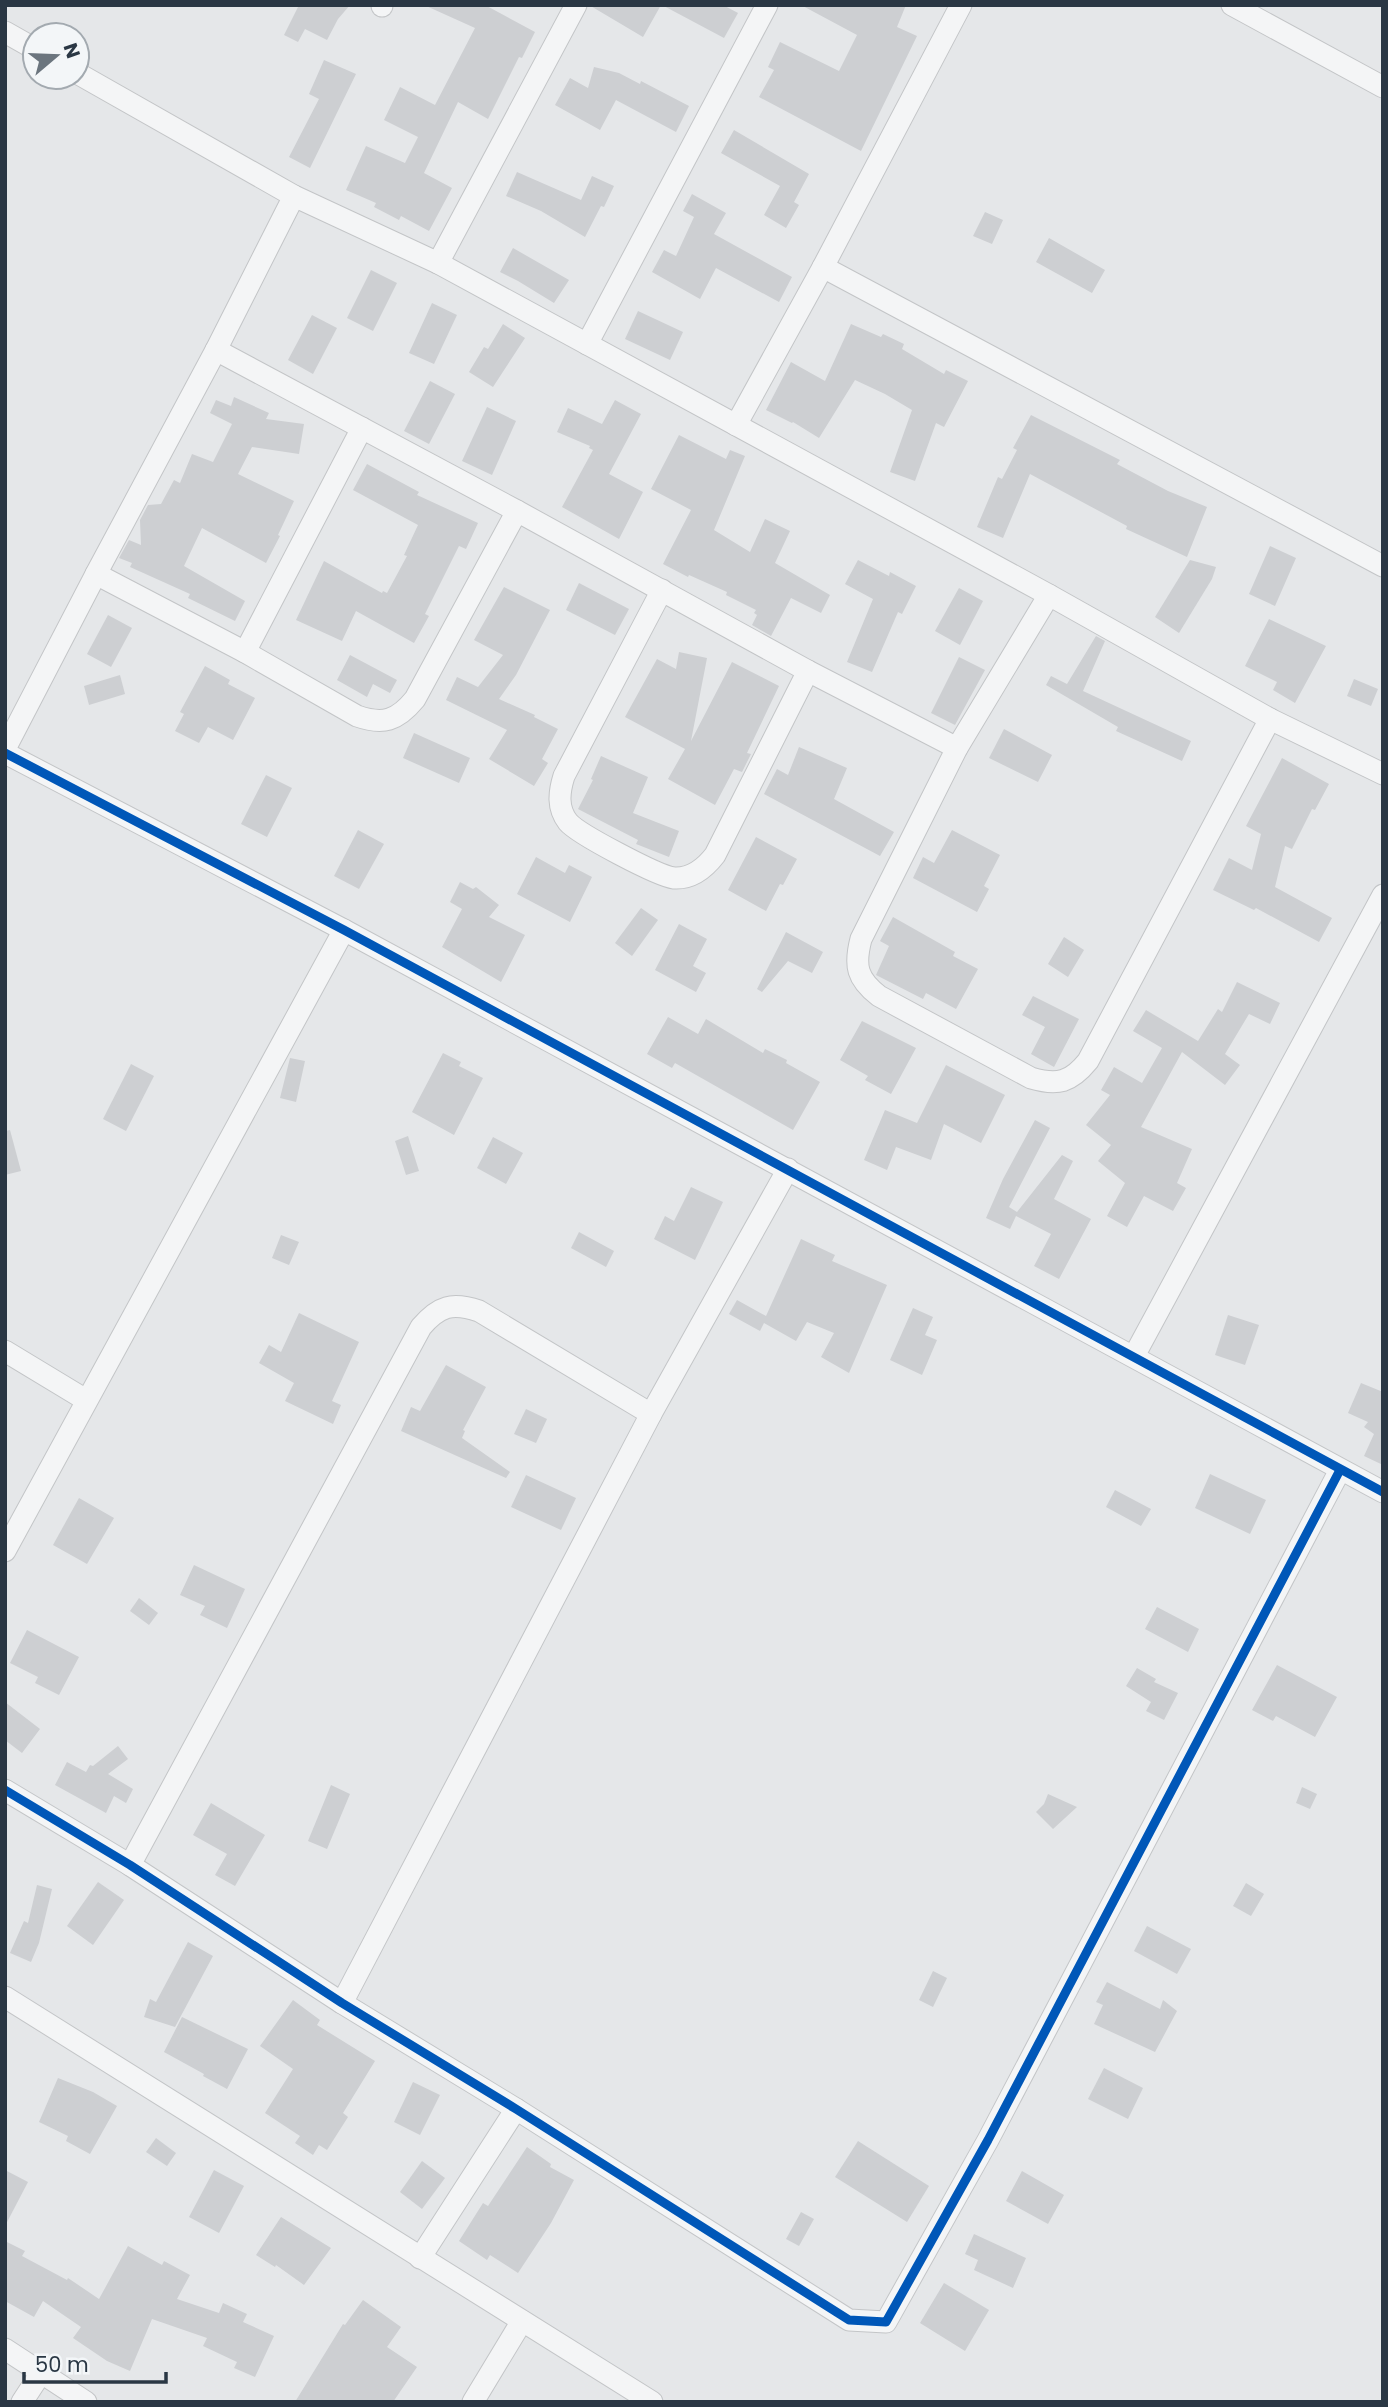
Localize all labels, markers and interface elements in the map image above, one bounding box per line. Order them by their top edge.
north arrow [21,21,91,91]
text: N [57,39,87,62]
scale bar [24,2340,166,2384]
text: 50 m [35,2350,89,2379]

